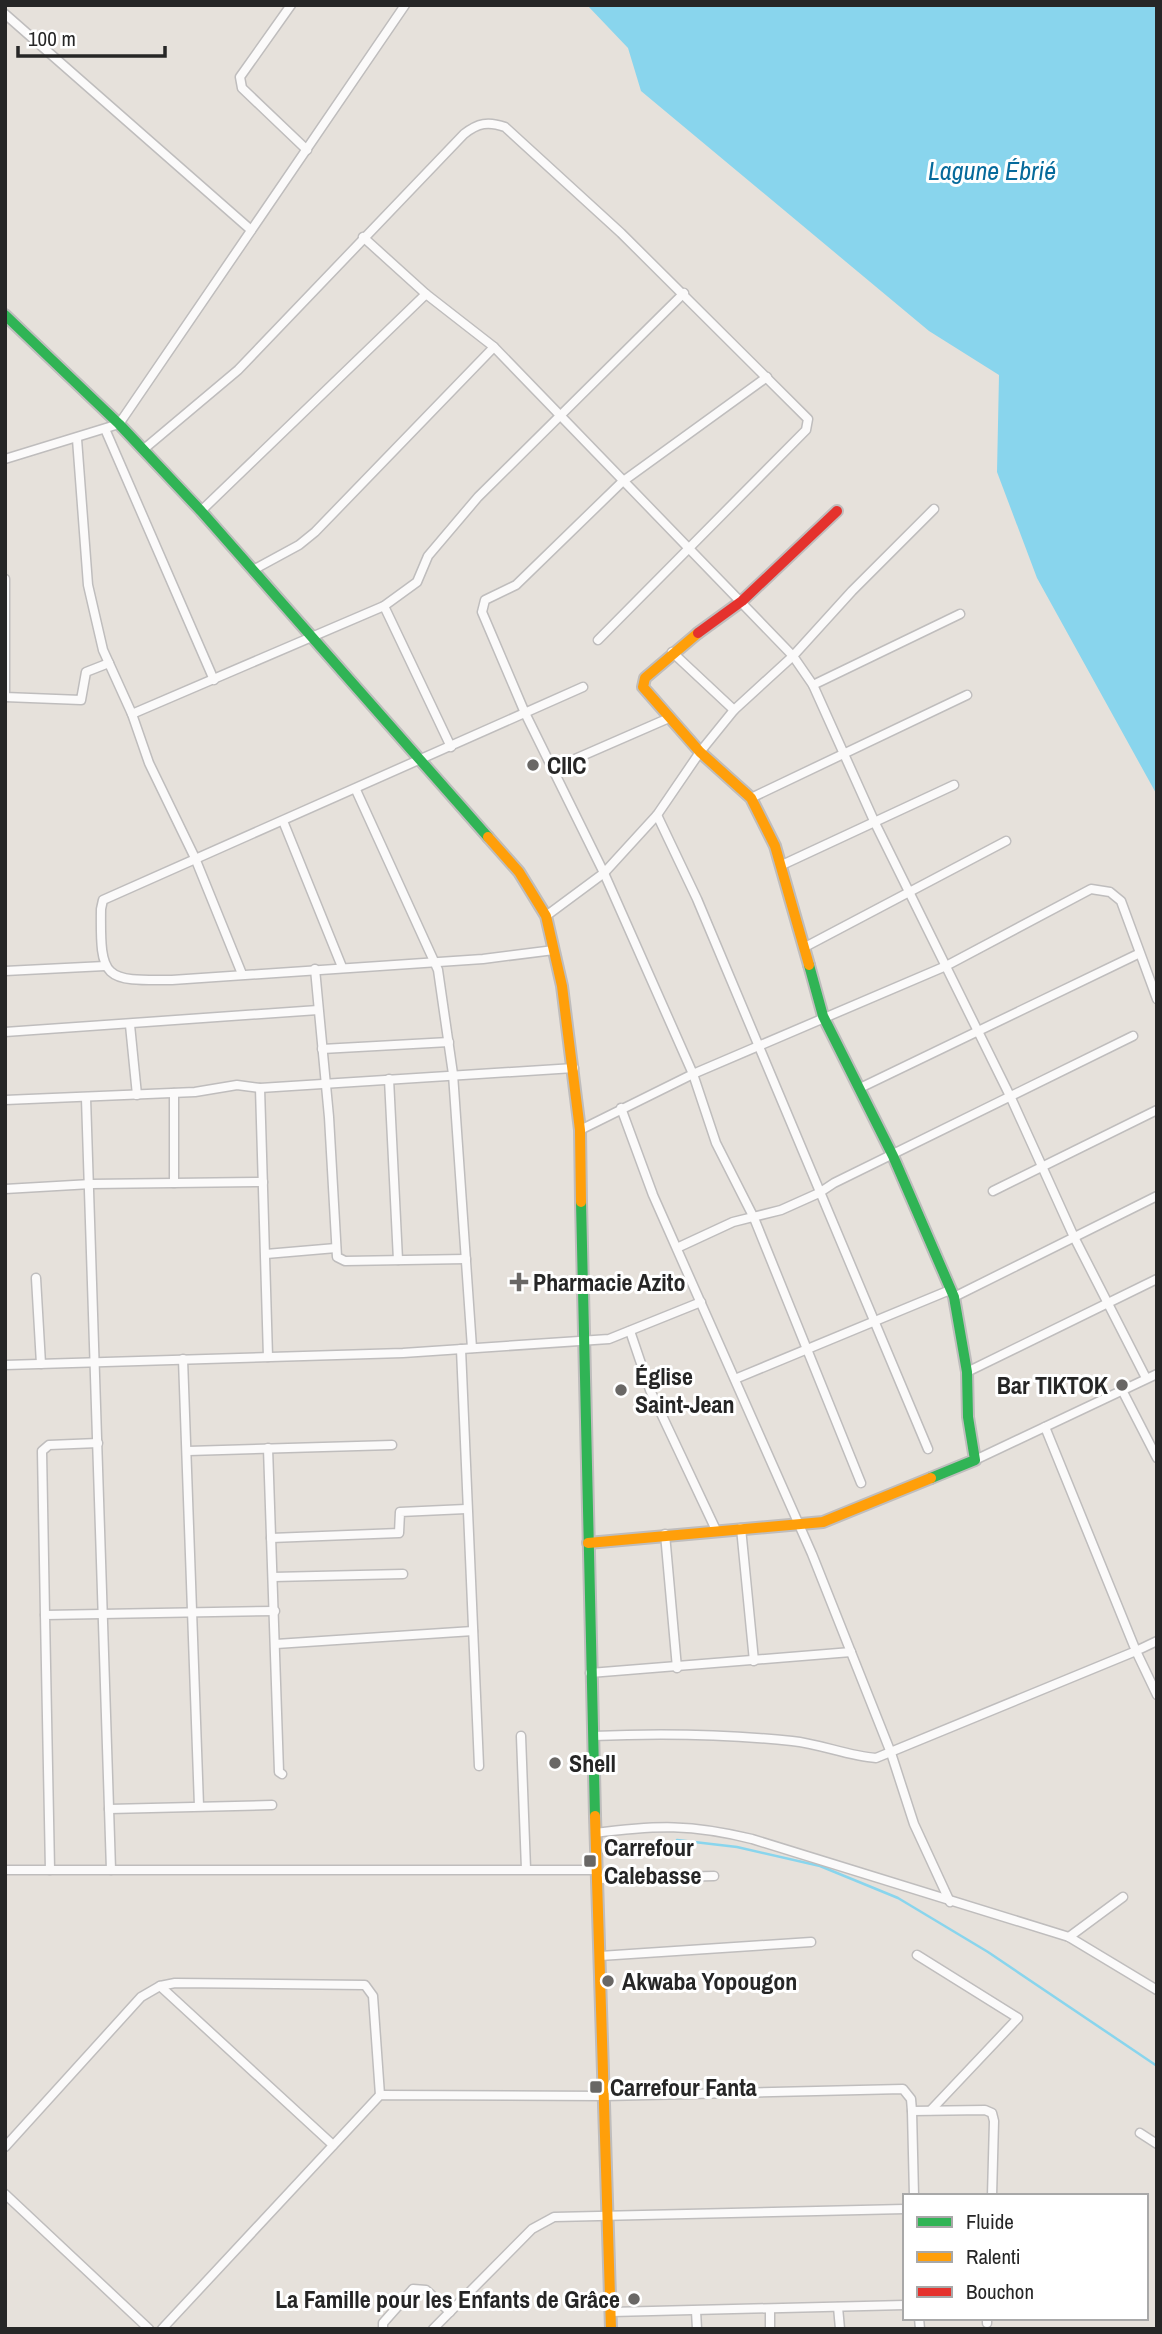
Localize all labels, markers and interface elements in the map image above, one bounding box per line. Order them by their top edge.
scale bar [18,14,164,58]
text: 100 m [28,24,76,53]
water label: Lagune Ébrié [928,153,1056,188]
place label: CIIC [547,749,586,781]
marker: CIIC [525,757,541,773]
place label: Pharmacie Azito [533,1266,685,1298]
marker: Pharmacie Azito [511,1274,527,1290]
place label: Église Saint-Jean [635,1360,735,1420]
place label: Bar TIKTOK [997,1369,1109,1401]
marker: Bar TIKTOK [1114,1377,1130,1393]
marker: Église Saint-Jean [613,1382,629,1398]
place label: Shell [569,1747,616,1779]
marker: Shell [547,1755,563,1771]
place label: Carrefour Calebasse [604,1831,701,1891]
marker: Carrefour Calebasse [582,1853,598,1869]
place label: Akwaba Yopougon [622,1965,797,1997]
marker: Akwaba Yopougon [600,1973,616,1989]
place label: Carrefour Fanta [610,2071,757,2103]
marker: Carrefour Fanta [588,2079,604,2095]
legend [903,2194,1148,2320]
text: Fluide [966,2207,1014,2236]
text: Ralenti [966,2242,1021,2271]
text: Bouchon [966,2277,1034,2306]
place label: La Famille pour les Enfants de Grâce [275,2283,620,2315]
marker: La Famille pour les Enfants de Grâce [626,2291,642,2307]

